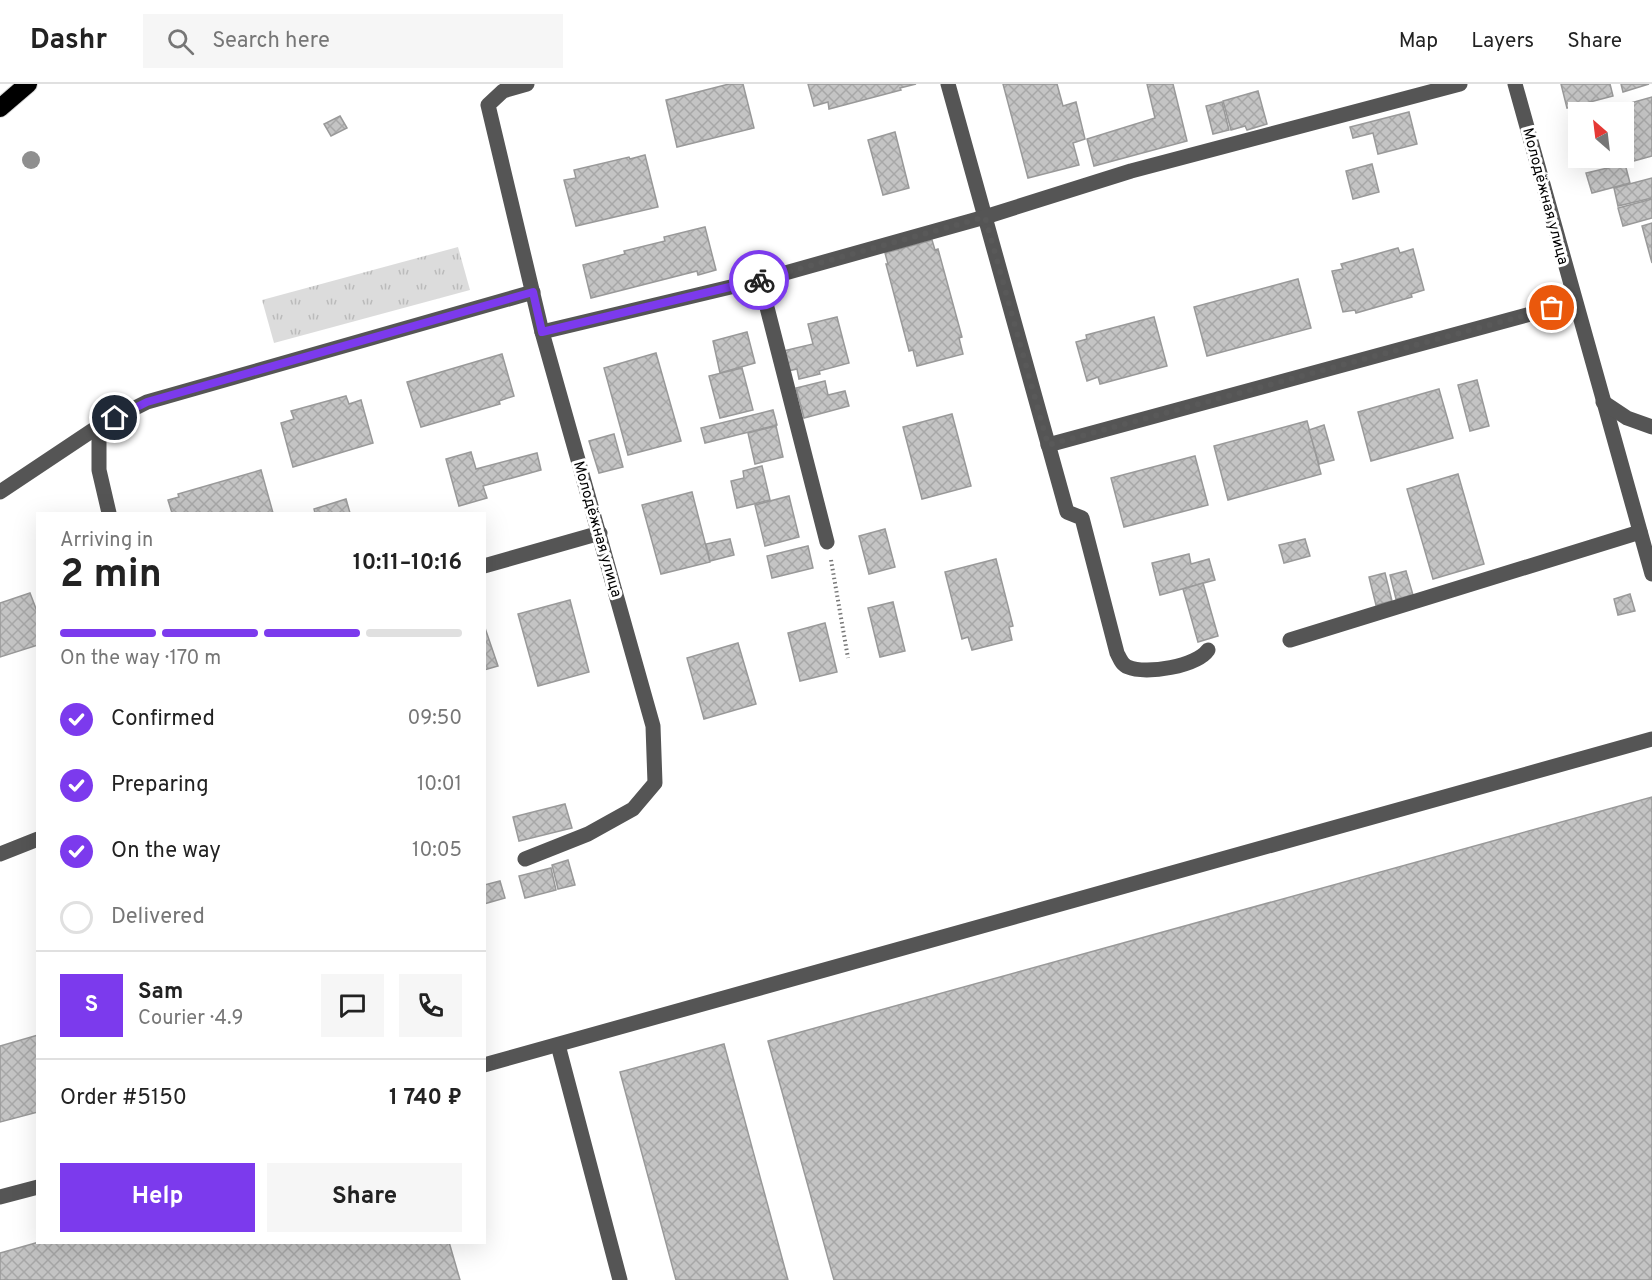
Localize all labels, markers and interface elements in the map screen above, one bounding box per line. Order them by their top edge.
search box [143,14,563,68]
text: Dashr [30,23,107,59]
icon: search [164,25,197,58]
text: Search here [212,28,330,55]
text: Map [1399,28,1438,55]
text: Layers [1471,28,1534,55]
text: Share [1567,28,1622,55]
north arrow [1568,102,1634,168]
map controls [1568,102,1634,168]
street label: Молодёжная улица [1517,126,1572,267]
courier [729,250,789,310]
icon: bike [743,264,776,297]
pin [1526,282,1577,333]
icon: bag [1535,291,1568,324]
pin [89,392,140,443]
icon: home [98,401,131,434]
street label: Молодёжная улица [568,459,625,600]
text: Arriving in [60,528,153,554]
text: 10:11–10:16 [353,550,462,577]
text: 2 min [60,552,162,601]
text: On the way · 170 m [60,646,221,672]
icon: check [60,703,93,736]
text: Confirmed [111,706,215,733]
text: 09:50 [408,706,462,732]
icon: check [60,769,93,802]
text: Preparing [111,772,209,799]
text: 10:01 [417,772,462,798]
icon: check [60,835,93,868]
text: On the way [111,838,221,865]
text: 10:05 [412,838,462,864]
text: Delivered [111,904,205,931]
button: chat [321,974,384,1037]
button: phone [399,974,462,1037]
text: Sam [138,979,183,1006]
text: S [85,992,98,1019]
text: Courier · 4.9 [138,1006,243,1032]
text: Order #5150 [60,1085,187,1112]
text: 1 740 ₽ [389,1085,462,1112]
button: Help [60,1163,255,1232]
button: Share [267,1163,462,1232]

